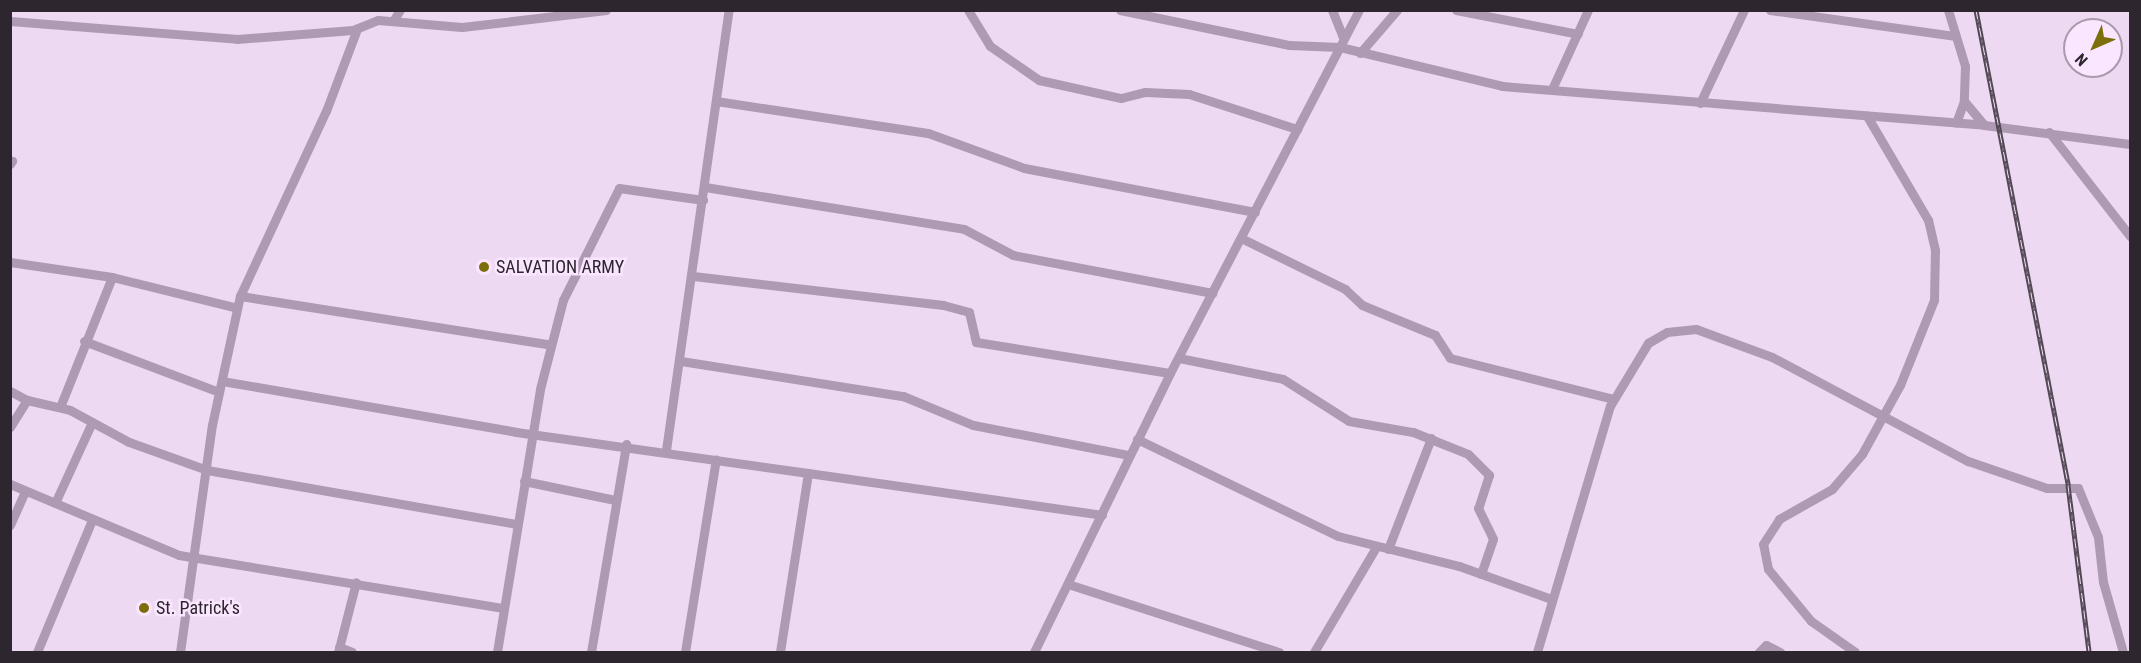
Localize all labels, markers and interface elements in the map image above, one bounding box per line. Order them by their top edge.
north arrow [2063,18,2123,78]
text: N [2071,49,2092,70]
place label: SALVATION ARMY [496,256,624,278]
marker: SALVATION ARMY [477,260,491,274]
place label: St. Patrick's [156,597,240,619]
marker: St. Patrick's [137,601,151,615]

